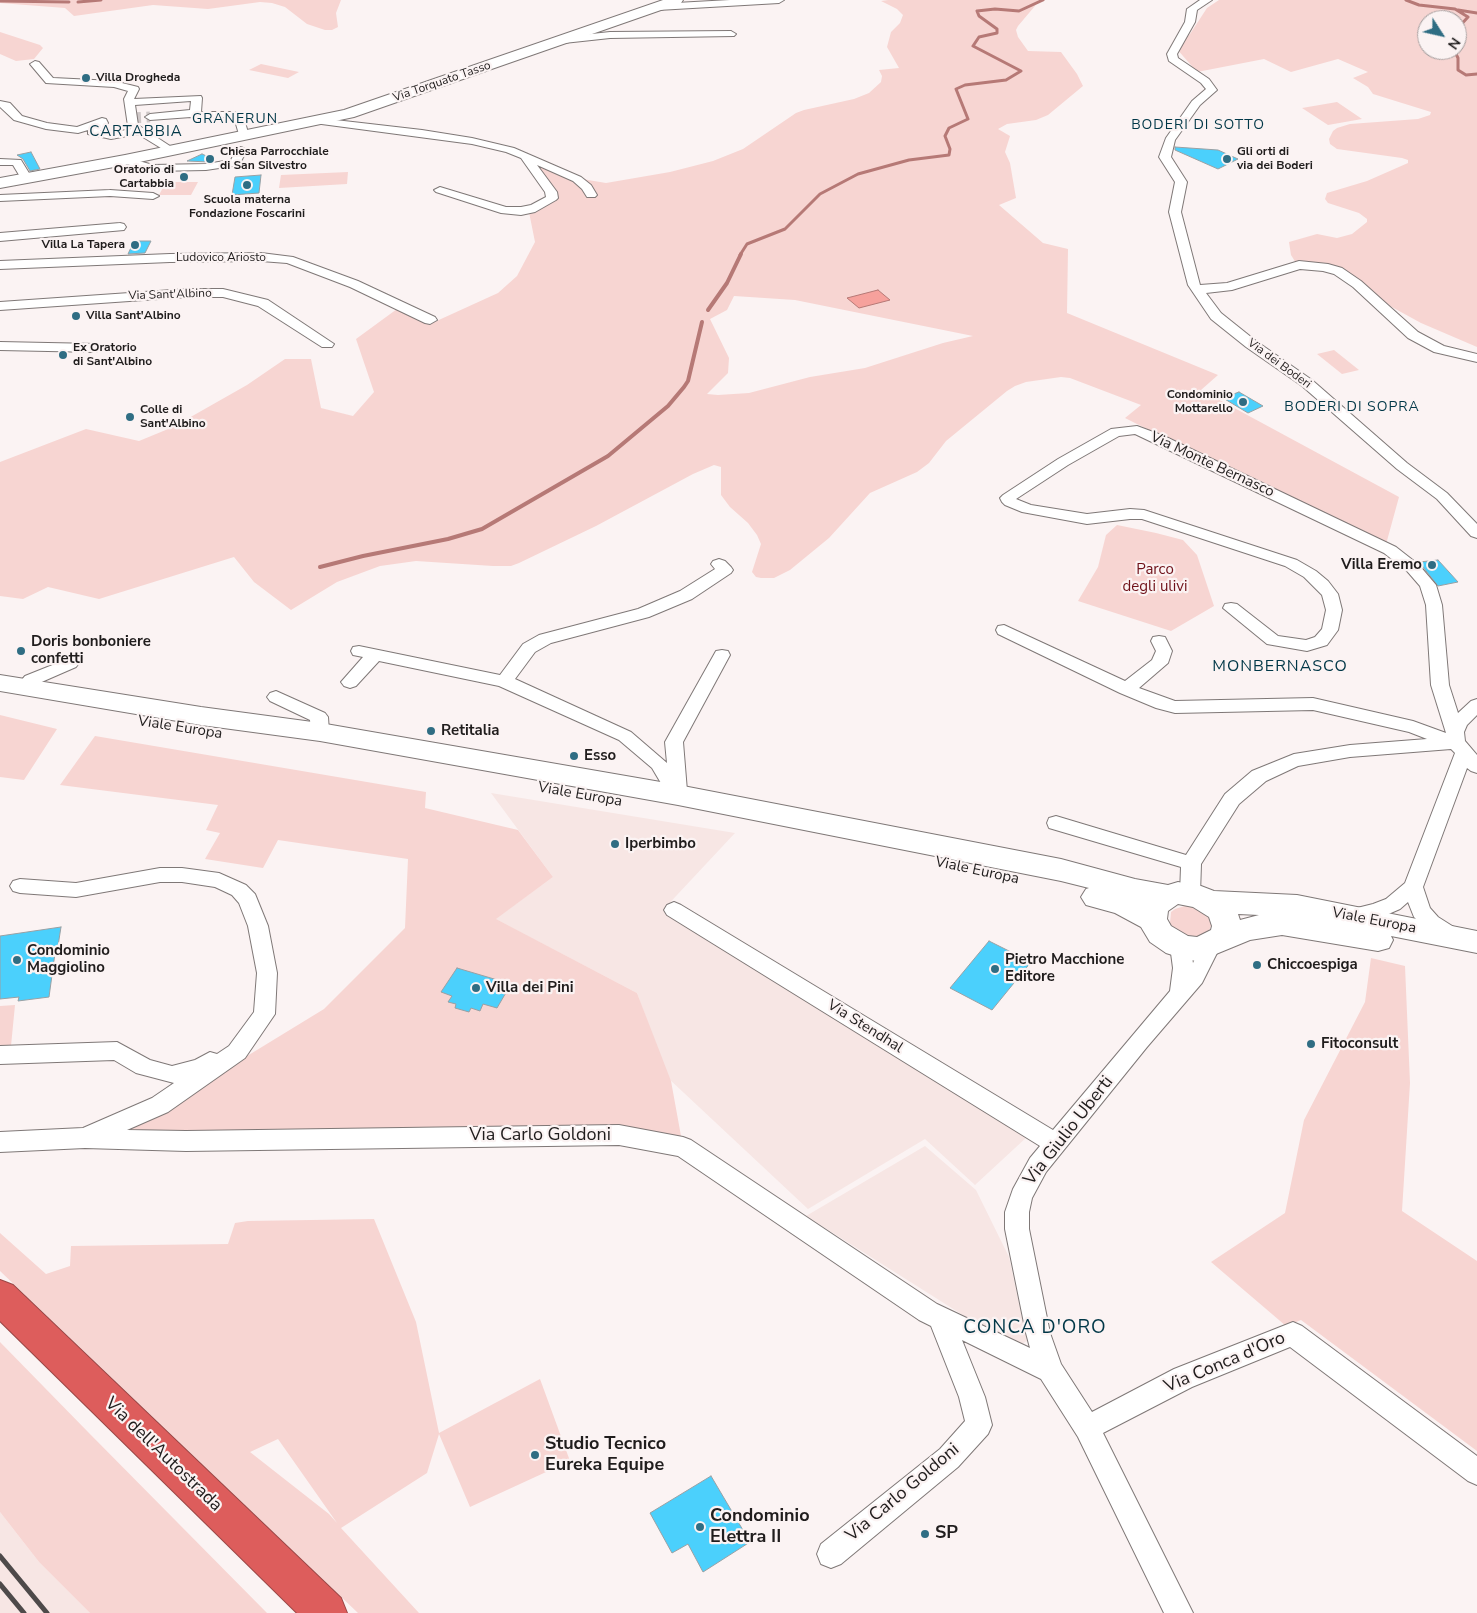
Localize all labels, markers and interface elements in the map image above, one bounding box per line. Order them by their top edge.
north arrow [1417,10,1467,60]
text: N [1443,34,1465,53]
street label: Via Torquato Tasso [391,58,493,106]
place label: Villa Drogheda [96,71,180,85]
marker: Villa Drogheda [80,72,92,84]
district label: GRANERUN [191,112,279,128]
district label: BODERI DI SOTTO [1129,118,1267,134]
district label: CARTABBIA [88,123,184,141]
place label: Chiesa Parrocchiale di San Silvestro [220,145,329,173]
place label: Gli orti di via dei Boderi [1237,145,1313,173]
marker: Chiesa Parrocchiale di San Silvestro [204,153,216,165]
marker: Gli orti di via dei Boderi [1221,153,1233,165]
place label: Oratorio di Cartabbia [114,163,174,191]
marker: Oratorio di Cartabbia [178,171,190,183]
marker: Scuola materna Fondazione Foscarini [241,179,253,191]
place label: Scuola materna Fondazione Foscarini [189,193,305,221]
place label: Villa La Tapera [41,238,125,252]
marker: Villa La Tapera [129,239,141,251]
street label: Ludovico Ariosto [176,251,266,265]
street label: Via Sant'Albino [128,286,212,304]
place label: Villa Sant'Albino [86,309,181,323]
marker: Villa Sant'Albino [70,310,82,322]
street label: Via dei Boderi [1244,336,1314,392]
place label: Ex Oratorio di Sant'Albino [73,341,152,369]
marker: Ex Oratorio di Sant'Albino [57,349,69,361]
place label: Condominio Mottarello [1167,388,1233,416]
marker: Condominio Mottarello [1237,396,1249,408]
district label: BODERI DI SOPRA [1282,400,1422,416]
place label: Colle di Sant'Albino [140,403,206,431]
marker: Colle di Sant'Albino [124,411,136,423]
street label: Via Monte Bernasco [1147,428,1277,502]
place label: Villa Eremo [1341,556,1422,574]
marker: Villa Eremo [1426,559,1438,571]
park label: Parco degli ulivi [1123,561,1187,596]
place label: Doris bonboniere confetti [31,633,151,668]
marker: Doris bonboniere confetti [15,645,27,657]
district label: MONBERNASCO [1211,657,1349,677]
street label: Viale Europa [136,712,224,744]
place label: Retitalia [441,722,500,740]
marker: Retitalia [425,725,437,737]
place label: Esso [584,747,616,765]
marker: Esso [568,750,580,762]
street label: Viale Europa [536,779,624,811]
place label: Iperbimbo [625,835,696,853]
marker: Iperbimbo [609,838,621,850]
street label: Viale Europa [933,853,1021,889]
street label: Viale Europa [1330,904,1418,938]
place label: Condominio Maggiolino [27,942,110,977]
place label: Pietro Macchione Editore [1005,951,1124,986]
marker: Condominio Maggiolino [11,954,23,966]
place label: Chiccoespiga [1267,956,1358,974]
marker: Chiccoespiga [1251,959,1263,971]
marker: Pietro Macchione Editore [989,963,1001,975]
place label: Villa dei Pini [486,979,574,997]
marker: Villa dei Pini [470,982,482,994]
street label: Via Stendhal [824,997,906,1057]
place label: Fitoconsult [1321,1035,1398,1053]
marker: Fitoconsult [1305,1038,1317,1050]
street label: Via Giulio Uberti [1020,1072,1118,1190]
street label: Via Carlo Goldoni [469,1125,611,1147]
district label: CONCA D'ORO [962,1317,1108,1339]
street label: Via Conca d'Oro [1161,1328,1289,1398]
street label: Via dell'Autostrada [100,1393,226,1517]
place label: Studio Tecnico Eureka Equipe [545,1434,666,1476]
street label: Via Carlo Goldoni [842,1439,964,1547]
marker: Studio Tecnico Eureka Equipe [529,1449,541,1461]
place label: Condominio Elettra II [710,1506,810,1548]
marker: Condominio Elettra II [694,1521,706,1533]
place label: SP [935,1523,958,1545]
marker: SP [919,1528,931,1540]

